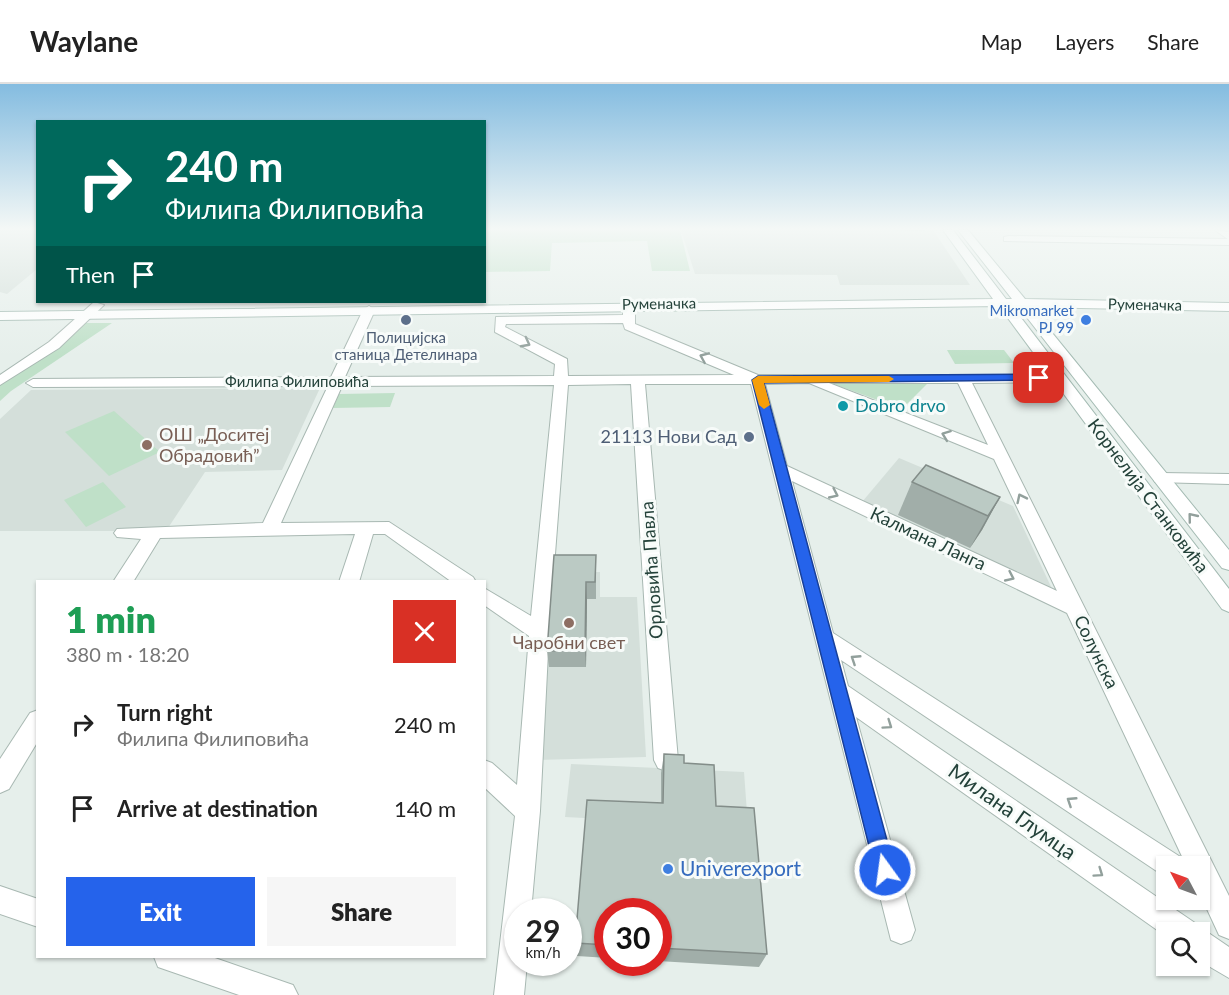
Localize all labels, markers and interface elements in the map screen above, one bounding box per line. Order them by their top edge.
text: Waylane [30,24,138,58]
text: Map [981,29,1022,54]
text: Layers [1055,29,1114,54]
text: Share [1147,29,1199,54]
text: 240 m [165,141,283,191]
icon: right [66,144,144,222]
text: Филипа Филиповића [165,192,424,225]
icon: arrive [127,258,160,291]
text: Then [66,261,115,288]
street label: Руменачка [622,293,696,313]
street label: Руменачка [1108,294,1182,314]
place label: Mikromarket PJ 99 [990,301,1075,336]
marker: Полицијска станица Детелинара [399,313,413,327]
marker: Mikromarket PJ 99 [1079,313,1093,327]
place label: Полицијска станица Детелинара [334,328,478,363]
one-way arrow [520,336,531,348]
one-way arrow [699,352,710,364]
pin [1013,352,1064,403]
icon: arrive [1022,361,1055,394]
street label: Филипа Филиповића [225,372,369,390]
place label: Dobro drvo [855,394,946,416]
marker: Dobro drvo [836,399,850,413]
street label: Корнелија Станковића [1084,414,1214,577]
place label: ОШ „Доситеј Обрадовић” [159,423,269,466]
place label: 21113 Нови Сад [601,425,737,447]
one-way arrow [942,429,952,442]
marker: 21113 Нови Сад [742,430,756,444]
marker: ОШ „Доситеј Обрадовић” [140,438,154,452]
one-way arrow [827,486,838,498]
one-way arrow [1017,493,1029,504]
street label: Орловића Павла [635,500,667,640]
street label: Калмана Ланга [867,502,990,574]
one-way arrow [1189,513,1200,524]
one-way arrow [1004,570,1015,582]
text: 1 min [66,597,156,641]
button: close [393,600,456,663]
street label: Солунска [1070,611,1124,692]
marker: Чаробни свет [562,616,576,630]
place label: Чаробни свет [513,631,625,653]
text: 380 m · 18:20 [66,642,189,666]
one-way arrow [851,655,862,666]
text: Turn right [117,699,212,726]
icon: right [66,708,99,741]
text: 240 m [394,711,456,738]
one-way arrow [881,718,892,729]
text: Филипа Филиповића [117,726,309,750]
street label: Милана Глумца [944,757,1081,864]
icon: arrive [66,792,99,825]
text: Arrive at destination [117,795,318,822]
text: 140 m [394,795,456,822]
one-way arrow [1067,797,1078,808]
position arrow [853,838,917,902]
place label: Univerexport [680,855,801,880]
north arrow [1156,856,1210,910]
map controls [1156,856,1210,976]
marker: Univerexport [661,862,675,876]
one-way arrow [1092,866,1103,877]
button: Exit [66,877,255,946]
button: Share [267,877,456,946]
speed limit sign: 30 [594,898,672,976]
text: 29 [526,912,560,948]
button: search [1156,922,1210,976]
text: km/h [525,943,561,961]

